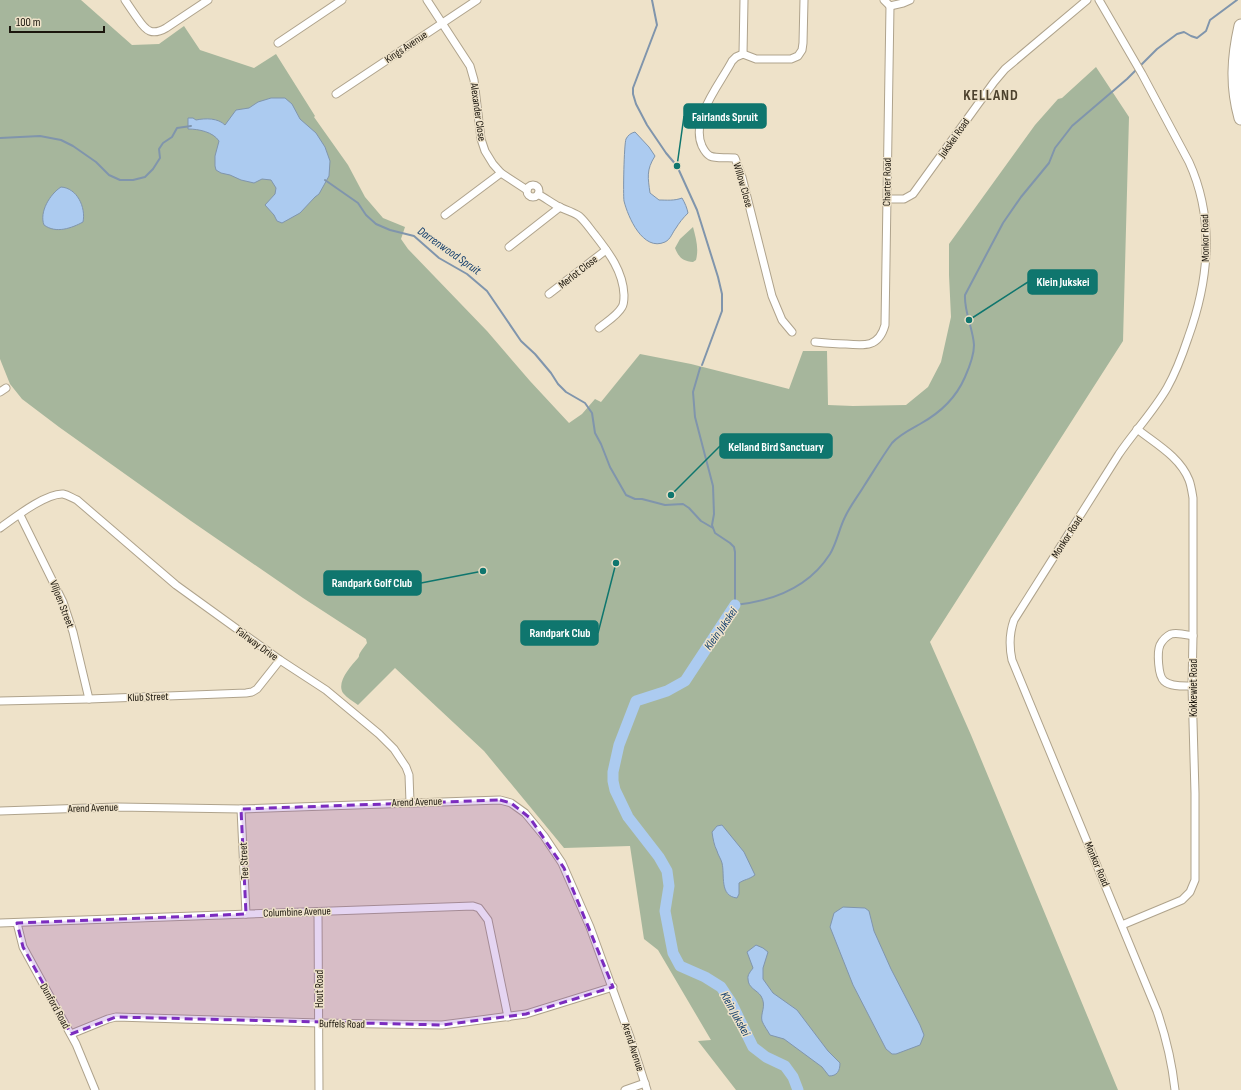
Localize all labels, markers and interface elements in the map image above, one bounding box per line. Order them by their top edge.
scale bar [10,8,104,34]
text: 100 m [16,15,41,30]
street label: Kings Avenue [382,28,430,66]
street label: Alexander Close [467,81,489,142]
district label: KELLAND [963,86,1019,105]
callout: Fairlands Spruit [684,104,766,128]
text: Fairlands Spruit [692,110,758,125]
street label: Jukskei Road [935,115,973,161]
street label: Charter Road [880,157,894,206]
street label: Willow Close [730,161,756,209]
street label: Monkor Road [1198,214,1212,262]
water label: Darrenwood Spruit [414,224,484,279]
street label: Merlot Close [556,253,600,291]
callout: Klein Jukskei [1028,270,1097,294]
text: Klein Jukskei [1037,275,1089,290]
callout: Kelland Bird Sanctuary [720,434,832,458]
text: Kelland Bird Sanctuary [728,440,824,455]
street label: Monkor Road [1049,513,1086,561]
callout: Randpark Golf Club [324,571,421,595]
text: Randpark Golf Club [332,576,412,591]
street label: Viljoen Street [47,578,77,630]
water label: Klein Jukskei [701,604,741,653]
callout: Randpark Club [521,621,598,645]
street label: Fairway Drive [233,624,281,664]
text: Randpark Club [529,626,591,641]
street label: Kokkewiet Road [1187,659,1200,717]
street label: Klub Street [127,690,169,704]
street label: Arend Avenue [391,795,442,809]
street label: Arend Avenue [67,801,118,815]
street label: Monkor Road [1082,840,1112,889]
street label: Tee Street [236,841,251,880]
street label: Columbine Avenue [263,904,331,920]
street label: Hout Road [313,970,326,1008]
street label: Dunford Road [37,981,73,1031]
water label: Klein Jukskei [717,989,754,1040]
street label: Buffels Road [319,1017,366,1031]
street label: Arend Avenue [619,1020,647,1073]

